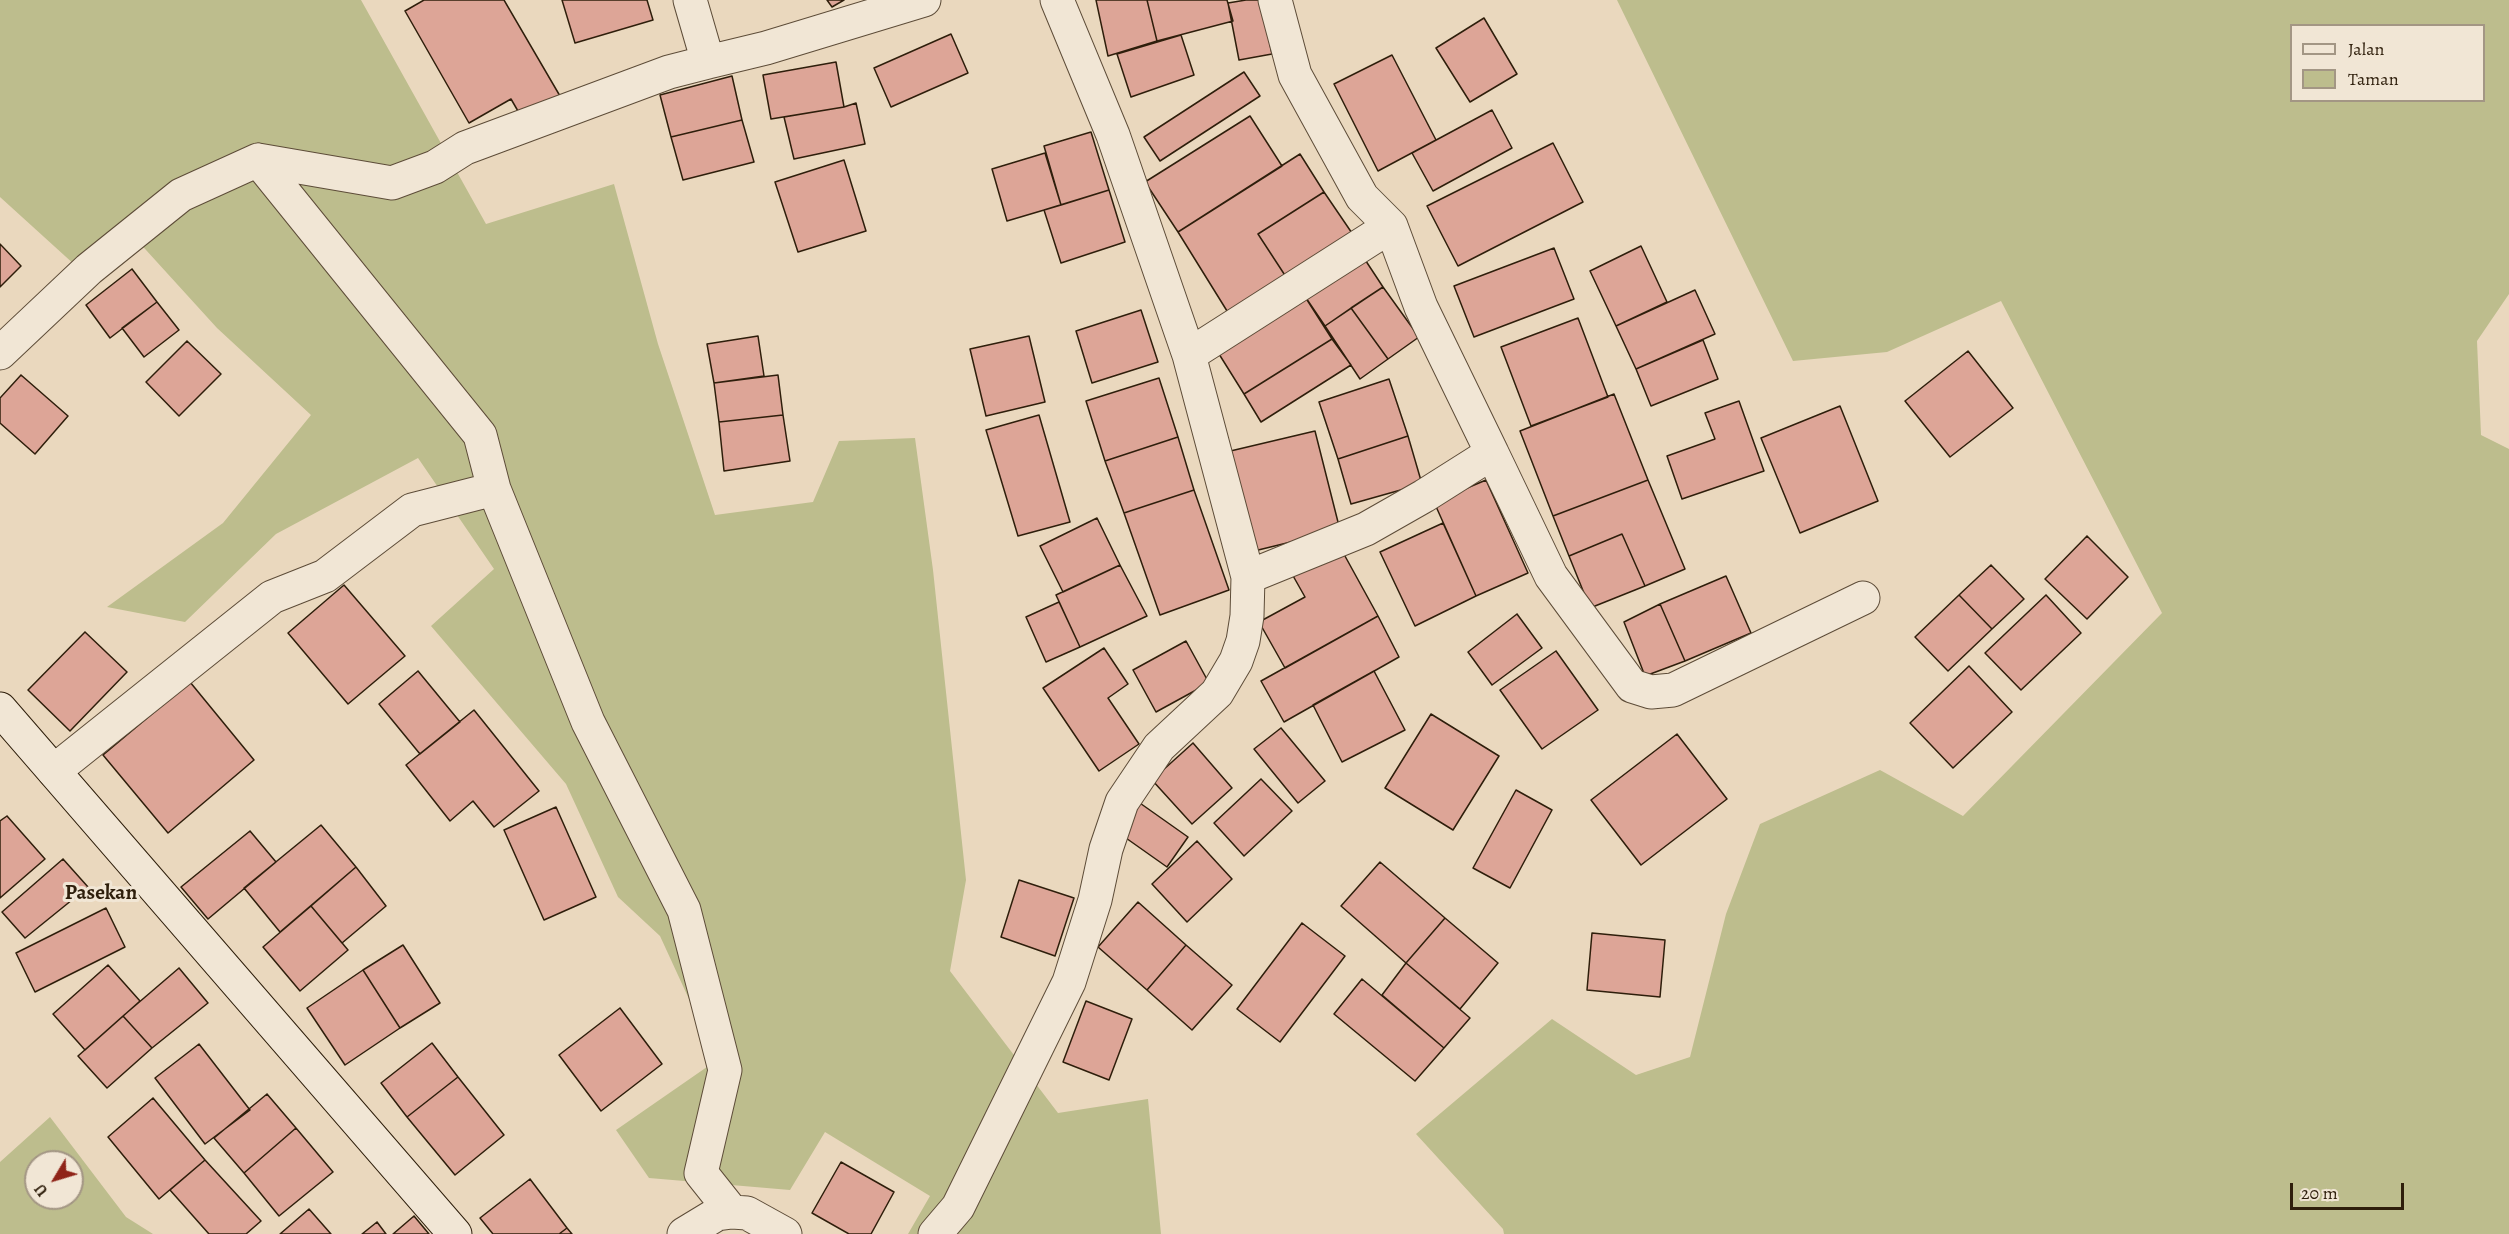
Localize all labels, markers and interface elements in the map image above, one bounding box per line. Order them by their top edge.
legend [2290,24,2485,102]
text: Jalan [2348,37,2384,61]
text: Taman [2348,67,2399,91]
district label: Pasekan [65,881,137,907]
north arrow [24,1150,84,1210]
scale bar [2293,1171,2407,1209]
text: U [29,1179,53,1201]
text: 20 m [2301,1181,2338,1205]

